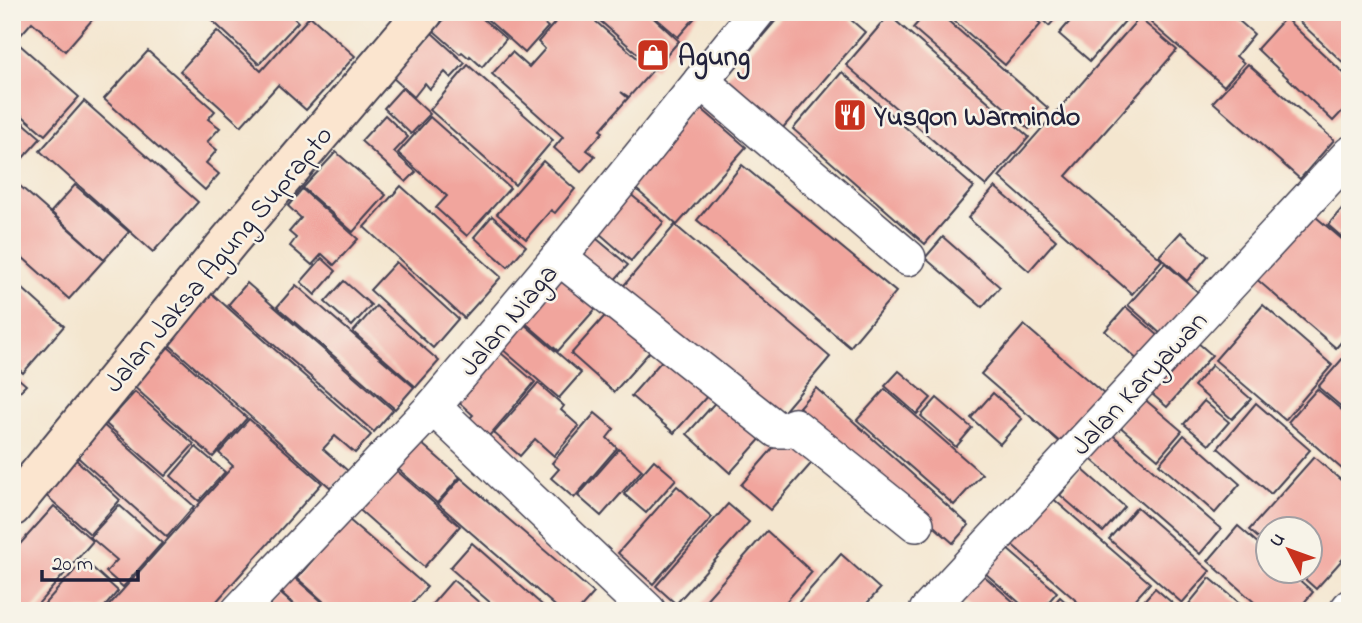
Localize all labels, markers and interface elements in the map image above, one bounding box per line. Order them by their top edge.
shop icon: Agung [634,36,672,74]
place label: Agung [678,38,750,80]
restaurant icon: Yusqon Warmindo [831,96,869,134]
place label: Yusqon Warmindo [873,98,1080,139]
street label: Jalan Jaksa Agung Suprapto [95,118,344,403]
street label: Jalan Niaga [450,256,569,387]
street label: Jalan Karyawan [1063,303,1219,466]
north arrow [1254,514,1324,584]
text: U [1264,527,1292,554]
scale bar [42,539,138,583]
text: 20 m [52,550,93,580]

